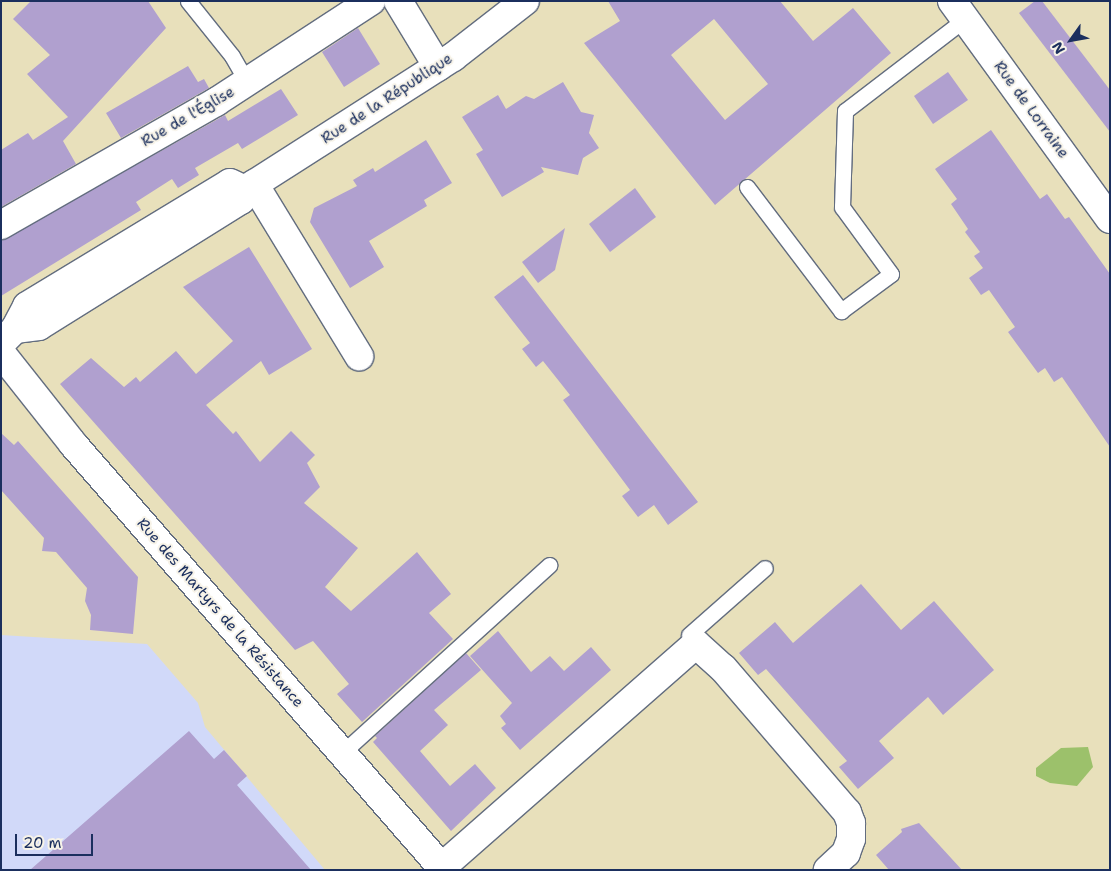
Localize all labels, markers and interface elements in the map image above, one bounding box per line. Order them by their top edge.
north arrow [1046,15,1096,65]
text: N [1048,38,1069,57]
street label: Rue de la République [318,50,456,148]
street label: Rue de Lorraine [990,58,1072,162]
street label: Rue de l'Église [138,83,238,151]
street label: Rue des Martyrs de la Résistance [133,515,307,711]
scale bar [18,824,95,856]
text: 20 m [23,833,62,853]

